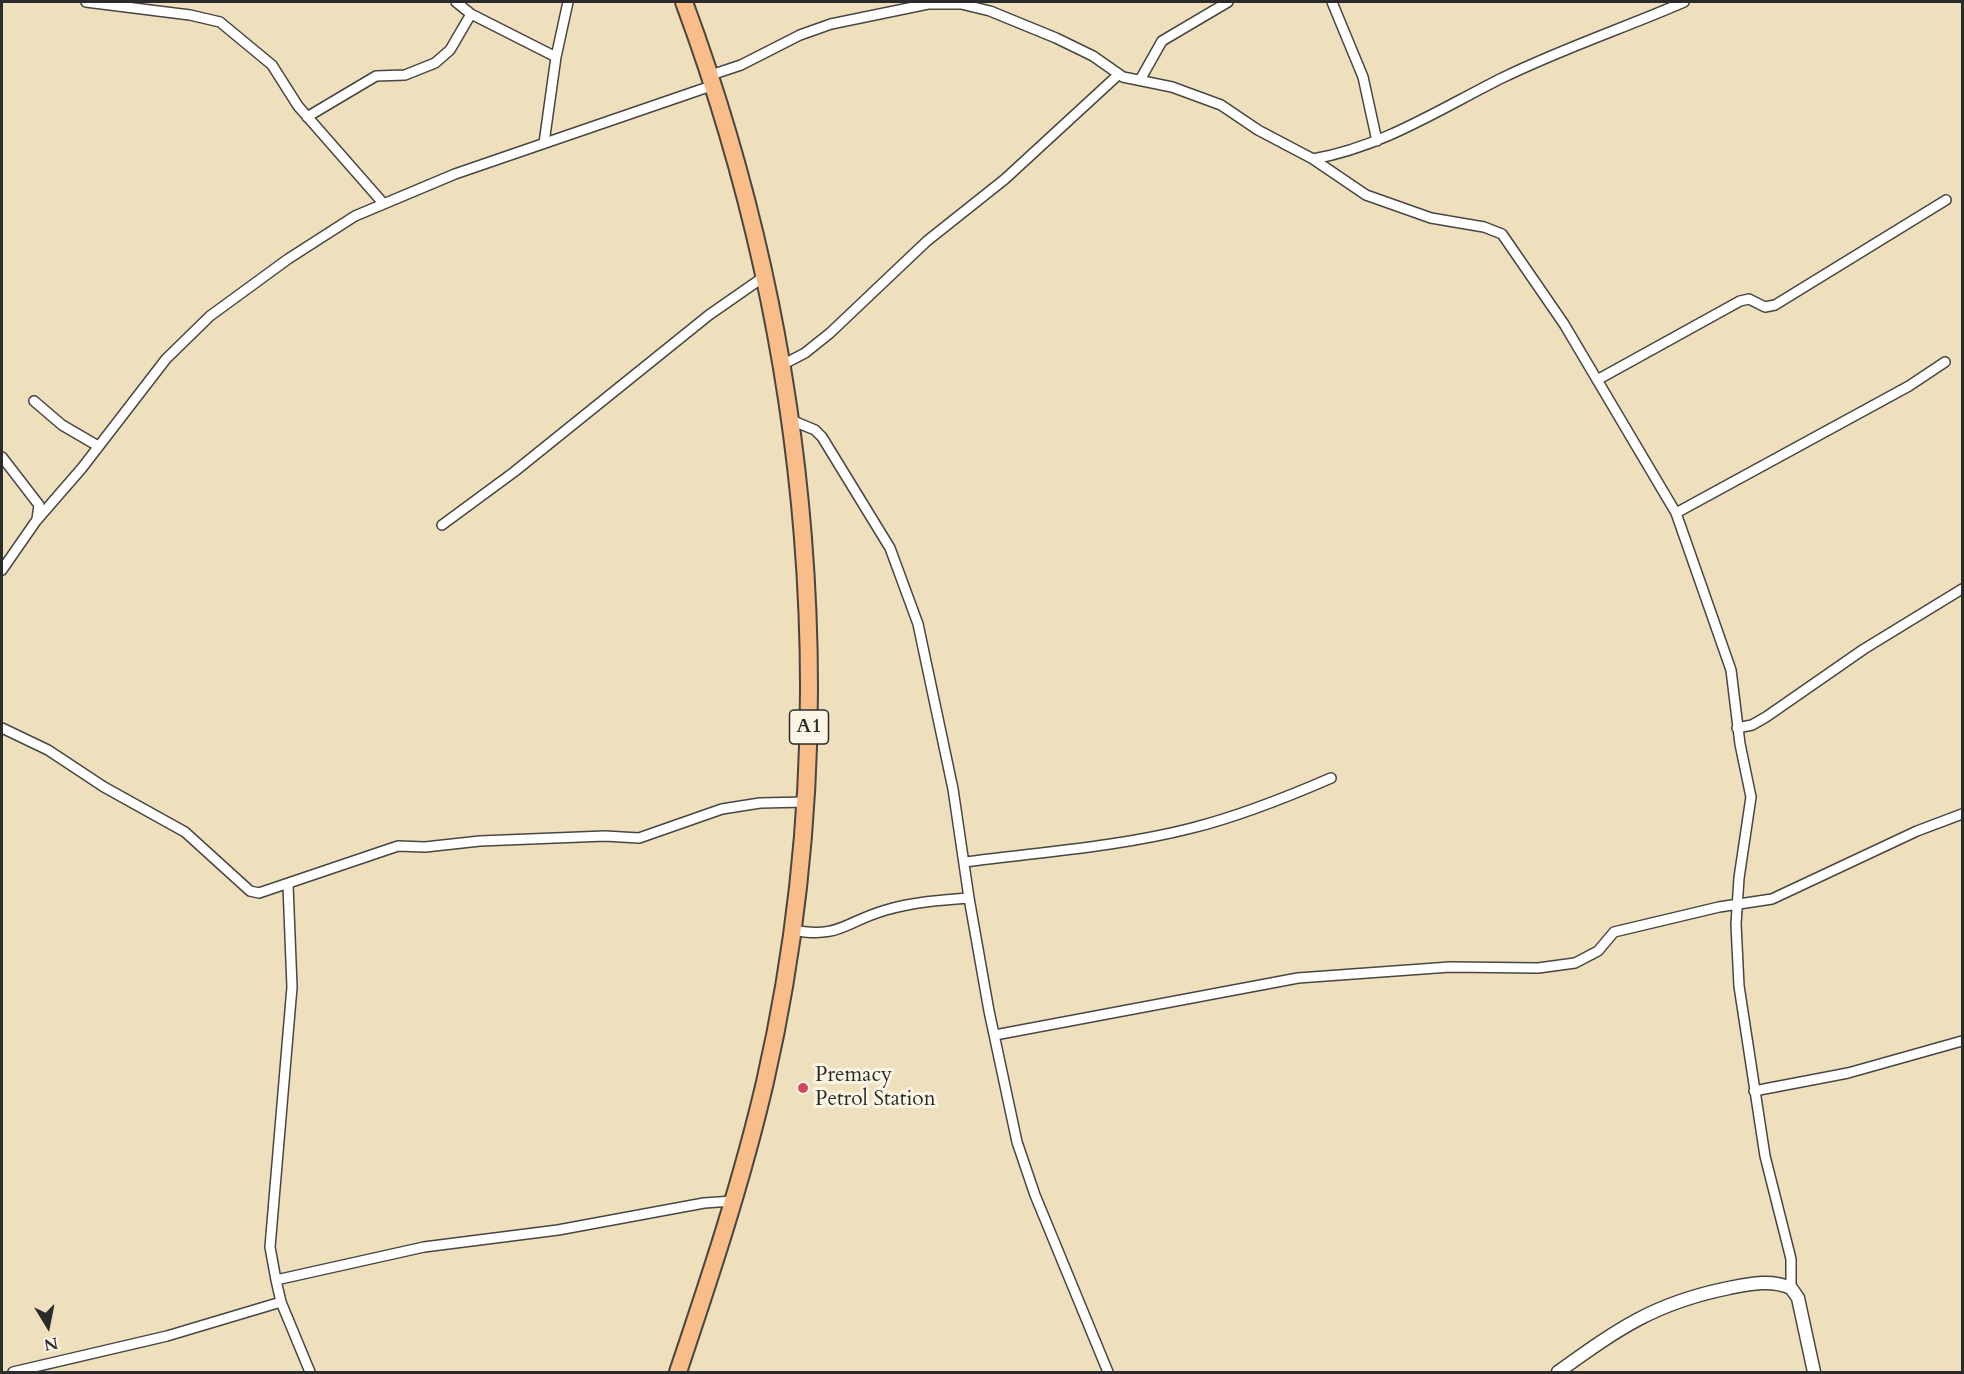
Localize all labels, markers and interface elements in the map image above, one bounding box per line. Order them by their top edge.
road number: A1 [790,710,828,744]
place label: Premacy Petrol Station [815,1063,936,1113]
marker: Premacy Petrol Station [796,1081,810,1095]
north arrow [18,1296,78,1356]
text: N [42,1332,60,1356]

